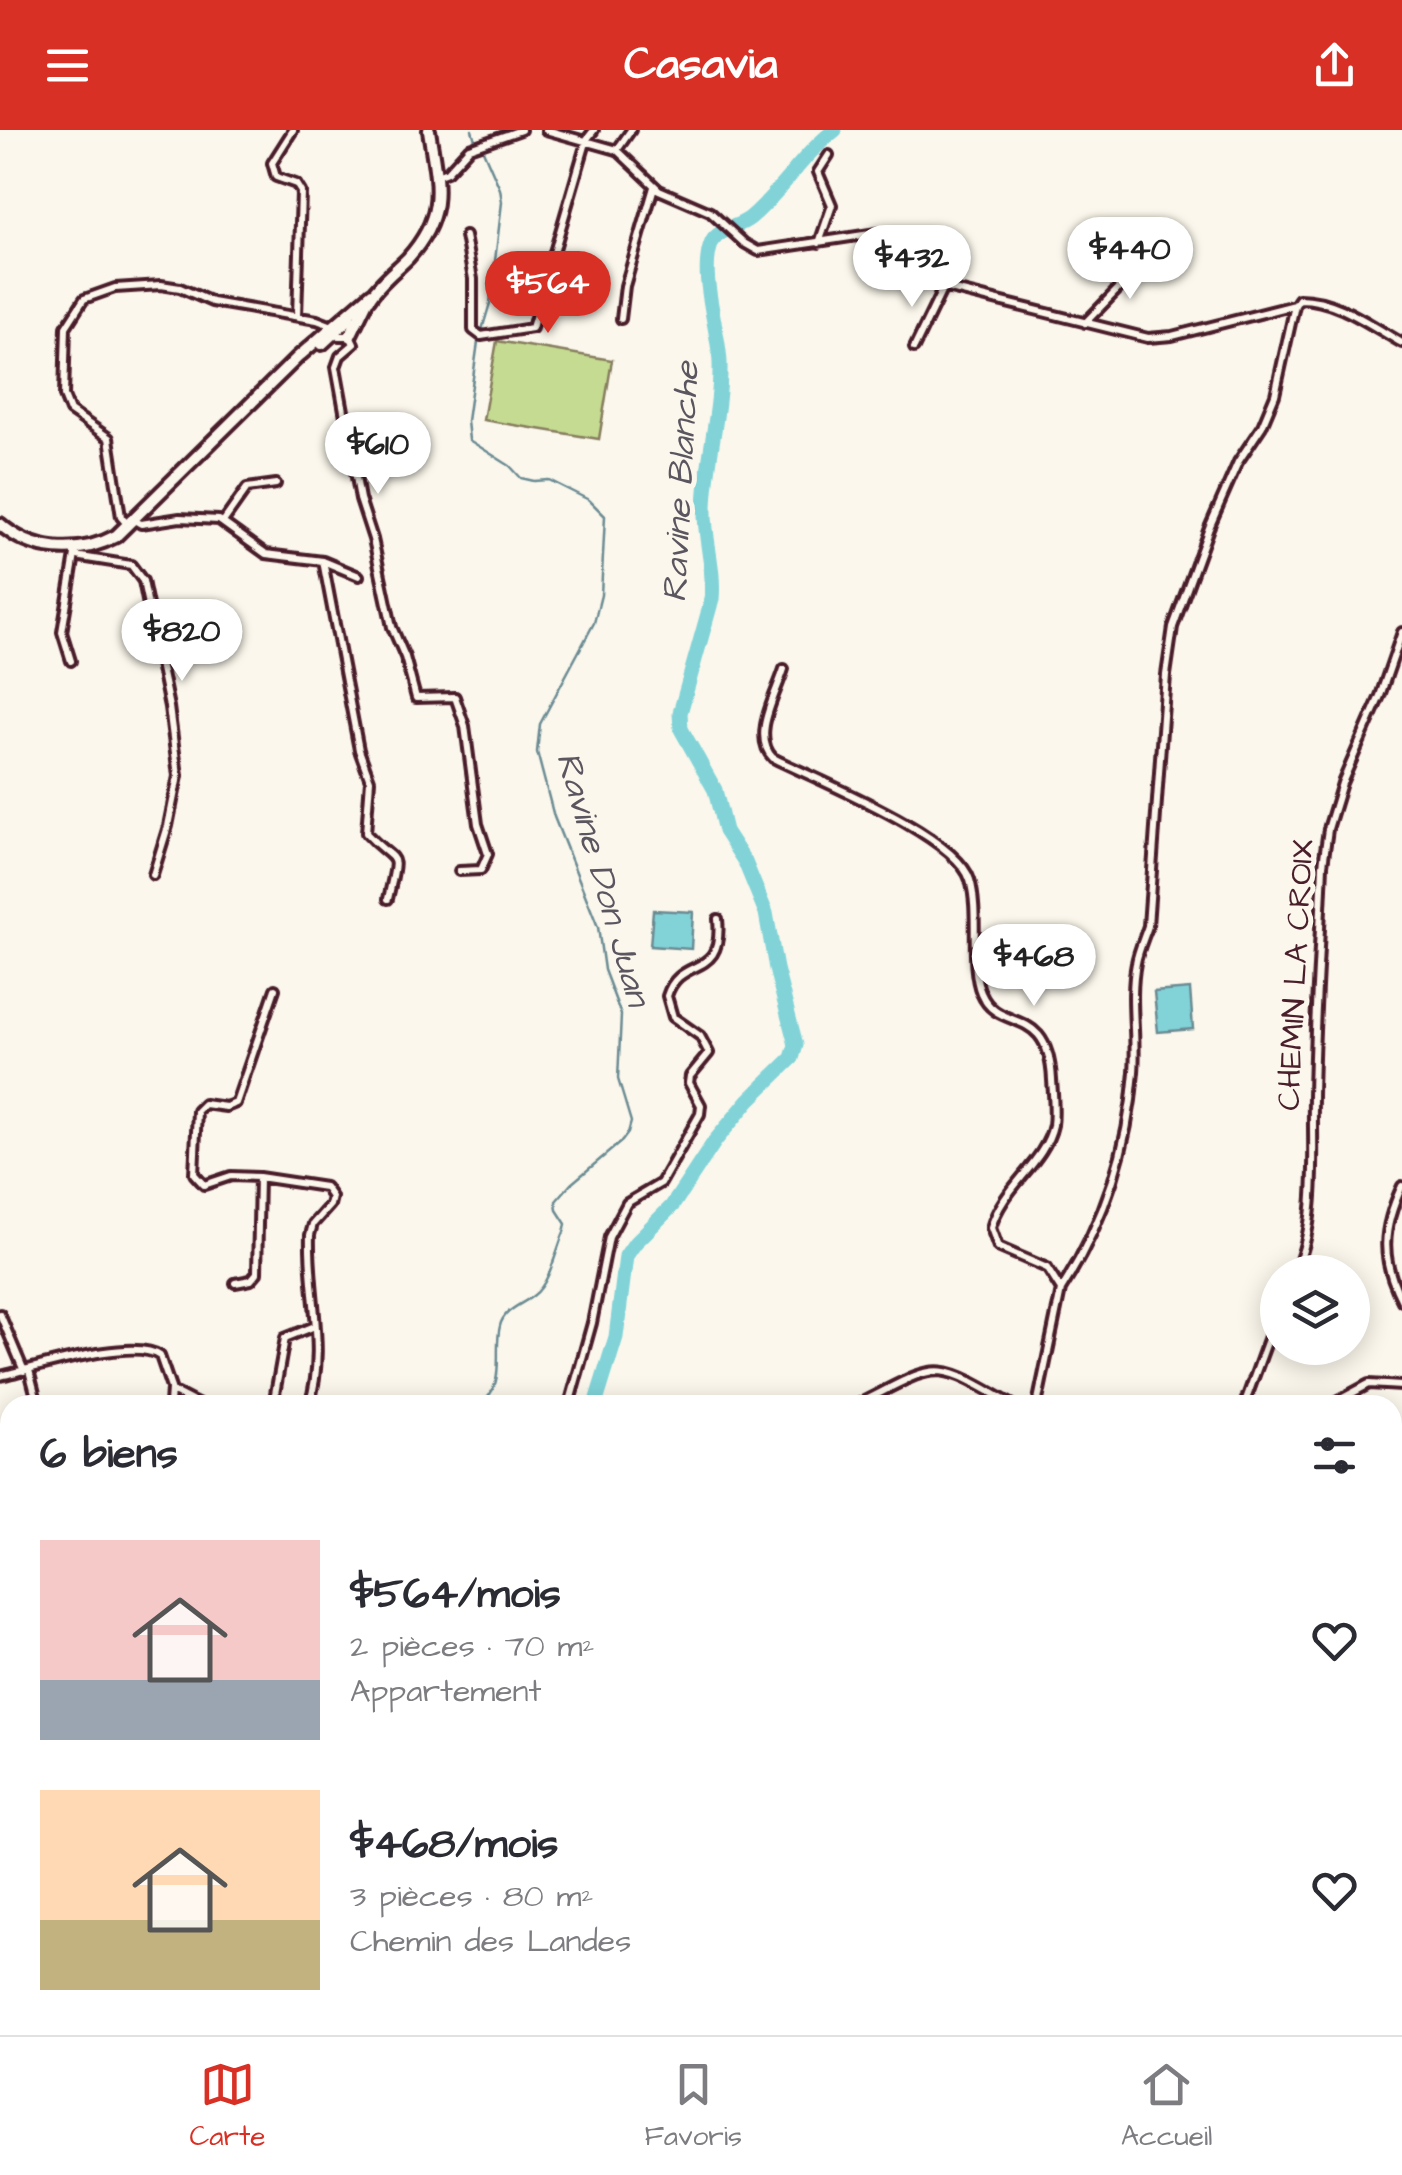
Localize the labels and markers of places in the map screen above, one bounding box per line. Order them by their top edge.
pin: $440 [1071,217,1189,302]
pin: $432 [853,225,971,310]
pin: $564 [489,251,607,336]
pin: $610 [319,412,437,497]
pin: $820 [123,599,241,684]
pin: $468 [975,924,1093,1009]

